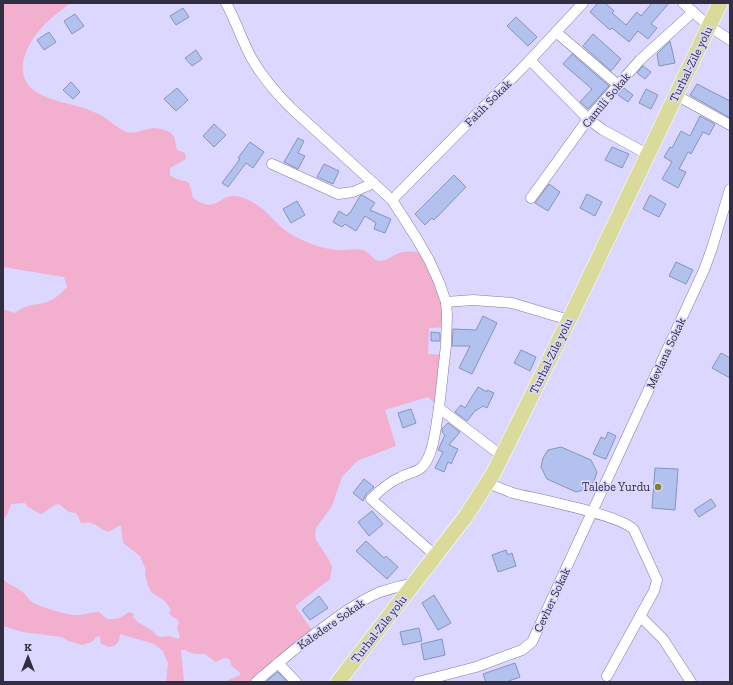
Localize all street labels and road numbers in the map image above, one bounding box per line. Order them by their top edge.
street label: Turhal-Zile yolu [667,24,715,104]
street label: Camili Sokak [579,69,634,130]
street label: Fatih Sokak [462,76,515,129]
street label: Mevlana Sokak [643,315,689,391]
street label: Turhal-Zile yolu [527,316,575,396]
street label: Cevher Sokak [531,565,573,635]
street label: Turhal-Zile yolu [348,592,410,666]
street label: Kaledere Sokak [295,595,368,652]

